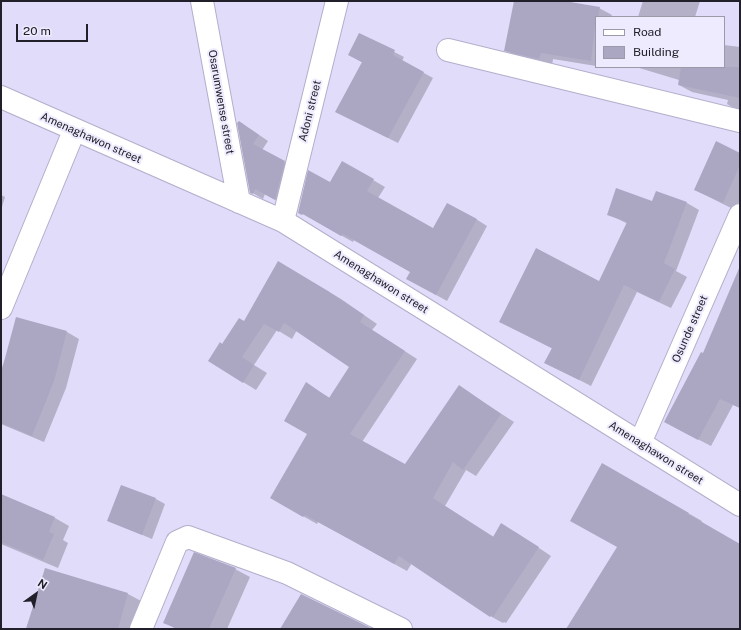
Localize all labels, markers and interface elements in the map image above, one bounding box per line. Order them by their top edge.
scale bar [18,16,90,42]
legend [595,16,725,68]
text: 20 m [23,24,51,38]
text: Road [633,25,661,39]
text: Building [633,45,679,59]
street label: Osarumwense street [205,49,237,155]
street label: Adoni street [296,79,324,143]
street label: Amenaghawon street [38,110,144,166]
street label: Amenaghawon street [331,247,431,317]
street label: Osunde street [669,293,711,365]
street label: Amenaghawon street [606,418,706,488]
north arrow [16,574,56,614]
text: N [36,577,49,591]

